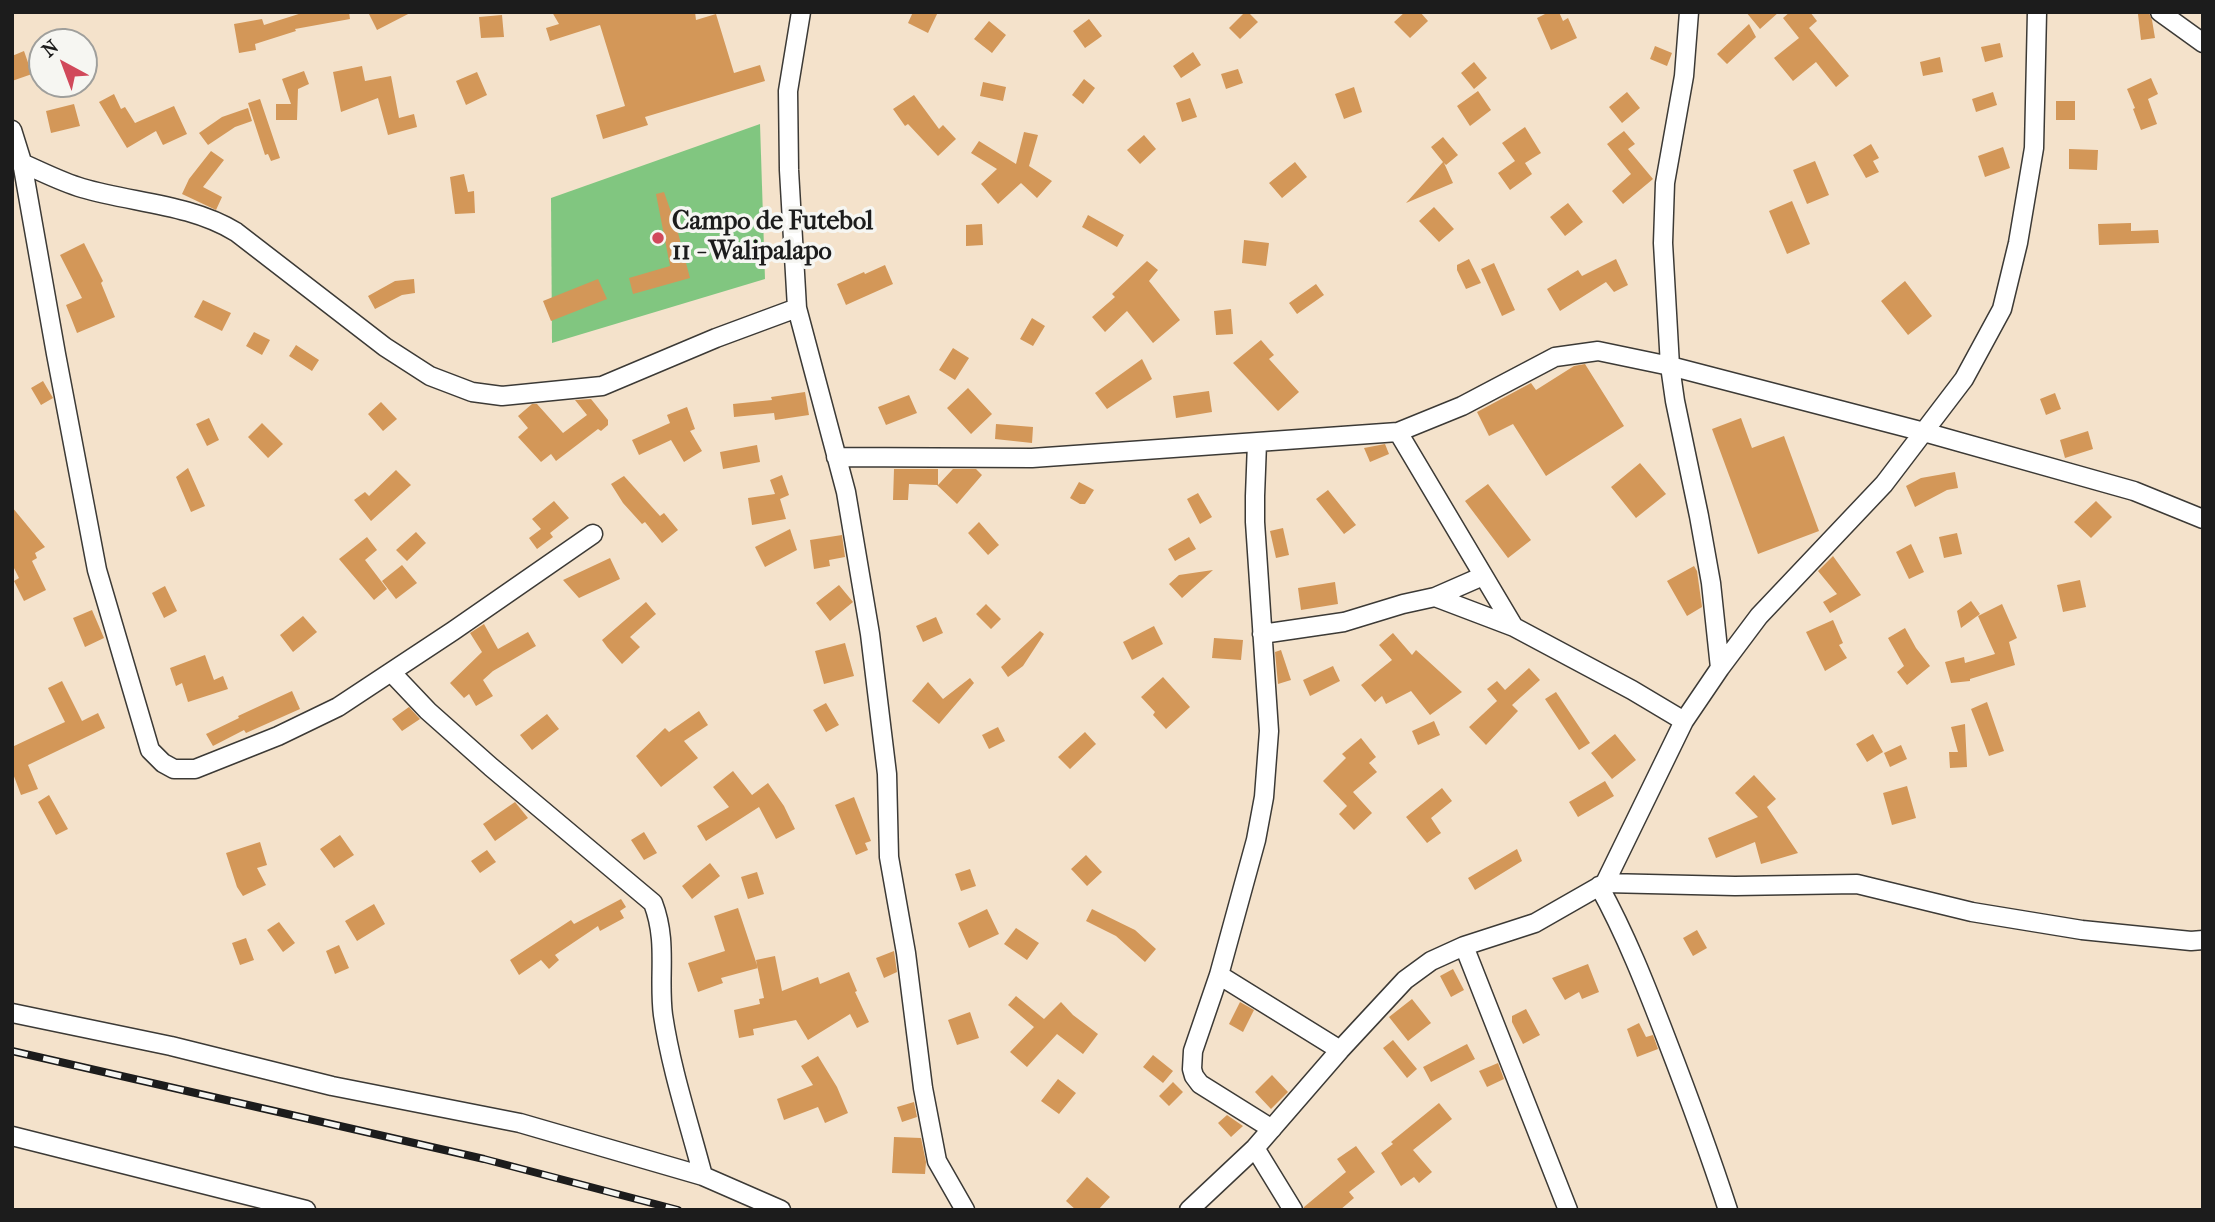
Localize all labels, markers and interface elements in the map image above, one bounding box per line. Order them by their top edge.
north arrow [28,28,98,98]
text: N [38,36,63,62]
place label: Campo de Futebol 11 - Walipalapo [672,207,873,268]
marker: Campo de Futebol 11 - Walipalapo [650,230,666,246]

